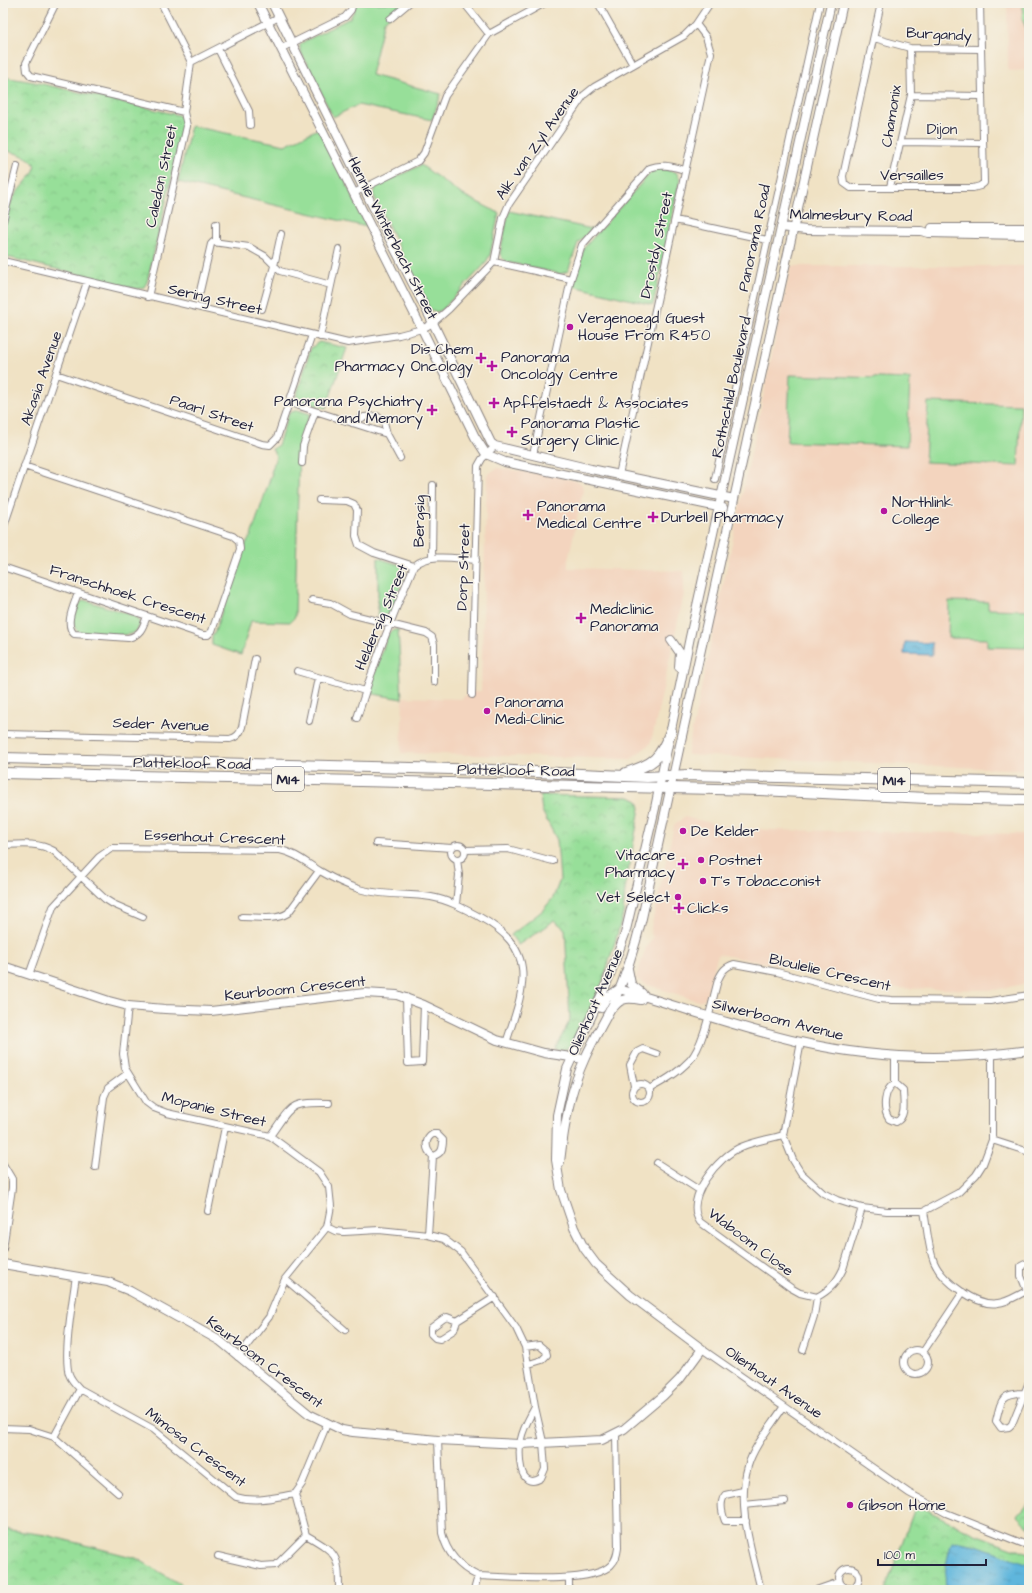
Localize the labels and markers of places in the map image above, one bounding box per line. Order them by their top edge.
place label: Vergenoegd Guest House From R450 [578,308,711,346]
marker: Vergenoegd Guest House From R450 [565,322,575,332]
place label: Dis-Chem Pharmacy Oncology [335,339,473,378]
place label: Panorama Oncology Centre [501,347,618,386]
marker: Dis-Chem Pharmacy Oncology [476,353,486,363]
marker: Panorama Oncology Centre [486,360,498,372]
place label: Panorama Psychiatry and Memory [274,391,423,430]
place label: Apffelstaedt & Associates [503,393,689,414]
marker: Apffelstaedt & Associates [488,397,500,409]
marker: Panorama Psychiatry and Memory [426,404,438,416]
place label: Panorama Plastic Surgery Clinic [521,413,641,452]
marker: Panorama Plastic Surgery Clinic [506,426,518,438]
place label: Northlink College [892,492,953,531]
place label: Panorama Medical Centre [537,496,642,534]
marker: Northlink College [879,506,889,516]
place label: Durbell Pharmacy [661,507,784,529]
marker: Panorama Medical Centre [522,509,534,521]
marker: Durbell Pharmacy [648,512,658,522]
place label: Mediclinic Panorama [590,599,659,637]
marker: Mediclinic Panorama [575,612,587,624]
place label: Panorama Medi-Clinic [495,692,565,730]
marker: Panorama Medi-Clinic [482,706,492,716]
place label: De Kelder [691,821,759,842]
marker: De Kelder [678,826,688,836]
place label: Vitacare Pharmacy [605,845,675,884]
place label: Postnet [709,850,762,871]
marker: Postnet [696,855,706,865]
marker: Vitacare Pharmacy [678,859,688,869]
place label: T's Tobacconist [711,871,821,892]
marker: T's Tobacconist [698,876,708,886]
place label: Vet Select [597,887,670,908]
marker: Vet Select [673,892,683,902]
place label: Clicks [687,898,729,919]
marker: Clicks [674,903,684,913]
place label: Gibson Home [858,1495,946,1516]
marker: Gibson Home [845,1500,855,1510]

